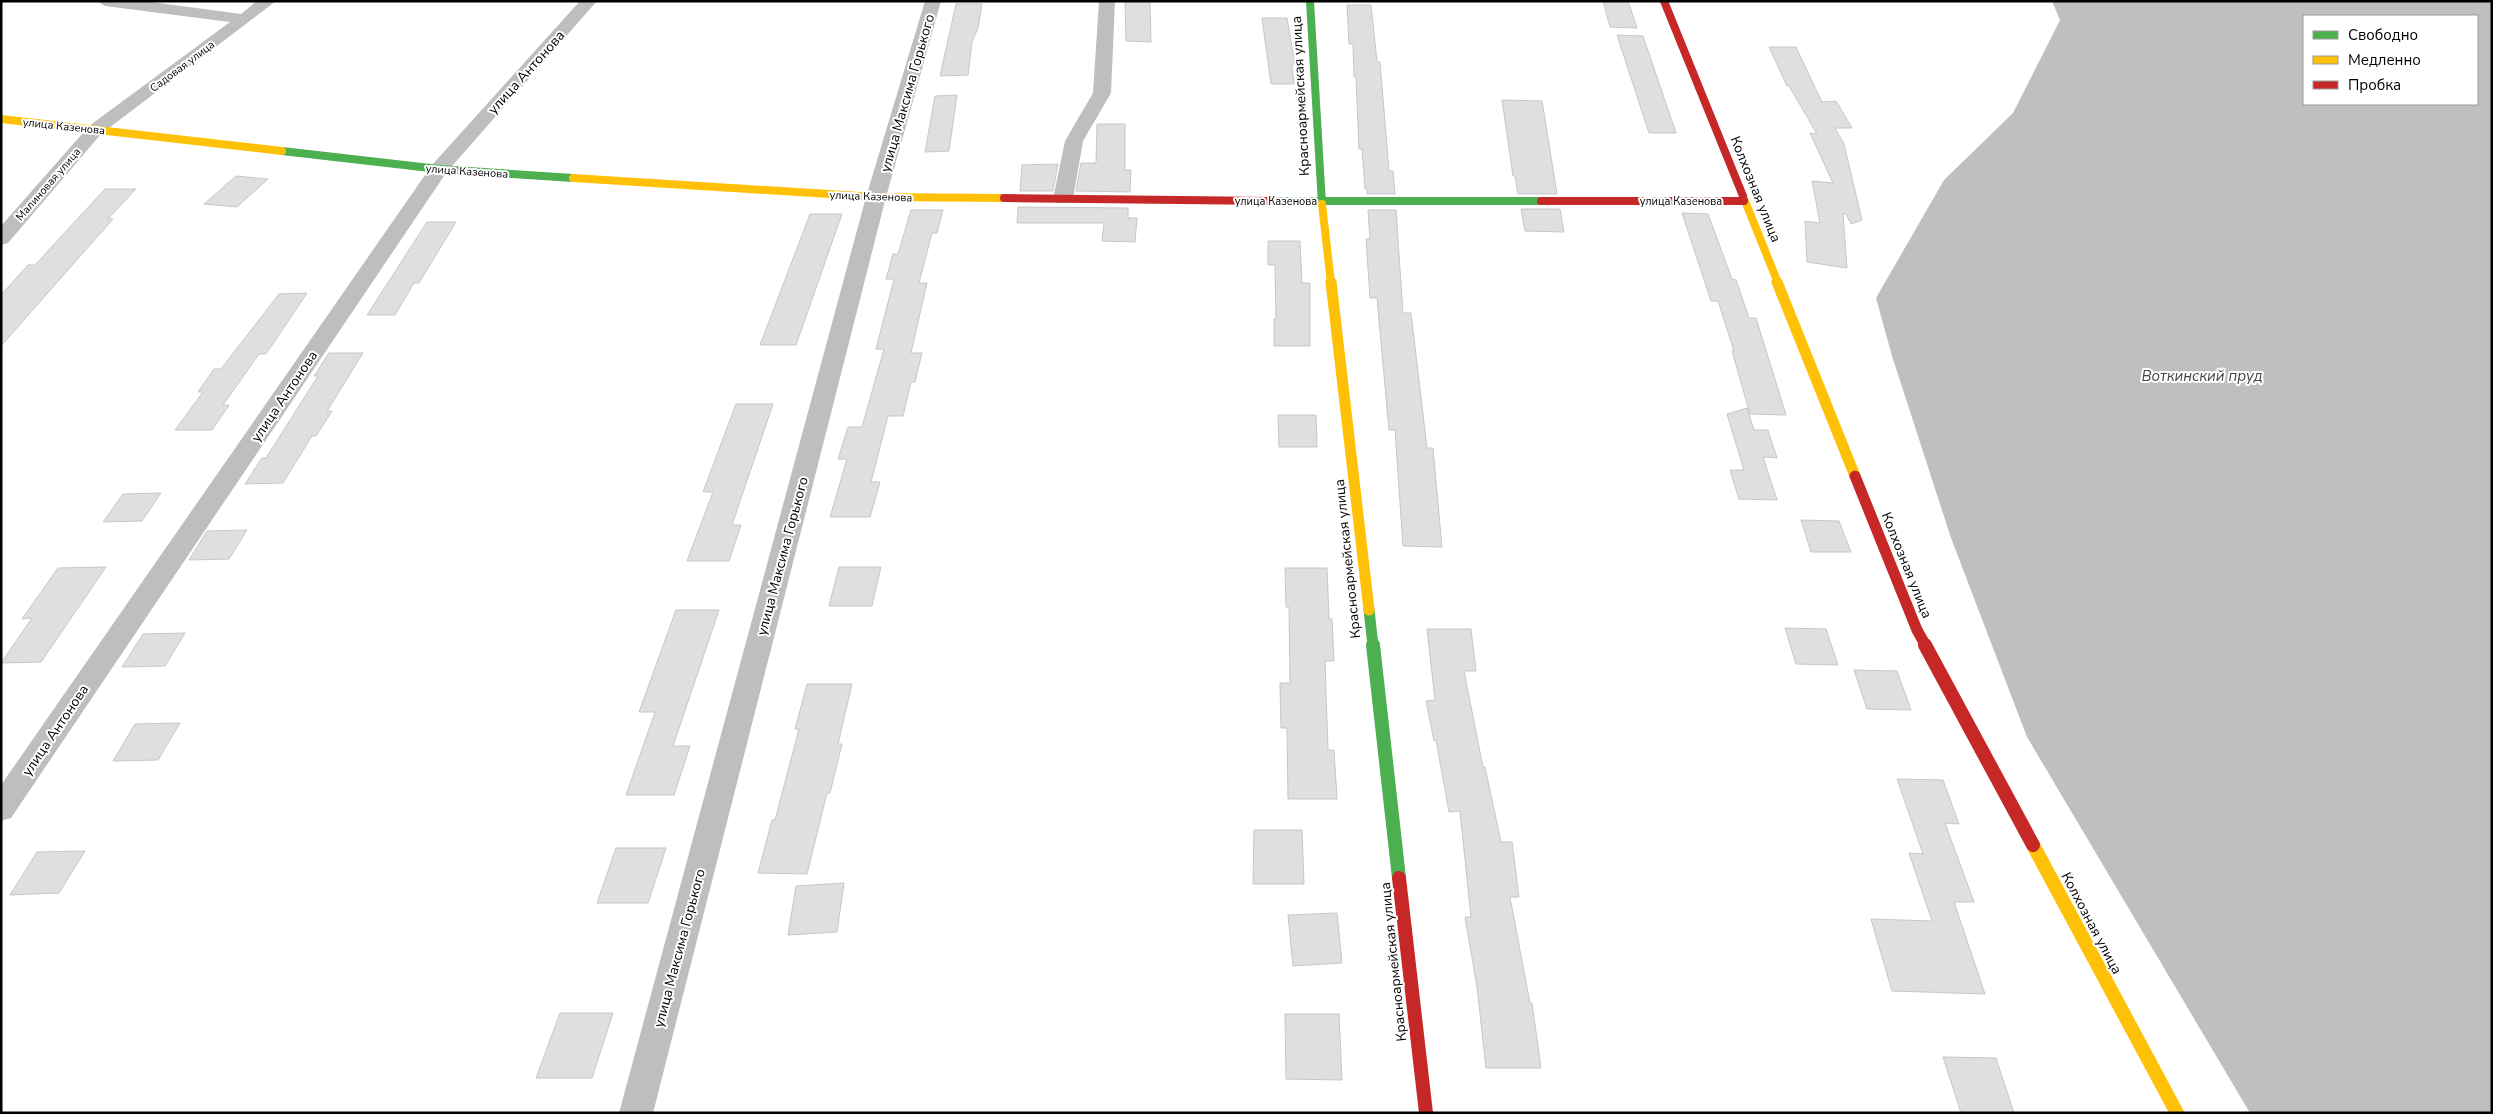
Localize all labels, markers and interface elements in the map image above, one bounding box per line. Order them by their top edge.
street label: улица Максима Горького [876,12,939,174]
legend [2303,15,2478,105]
street label: Красноармейская улица [1287,16,1314,176]
text: Свободно [2348,25,2418,45]
street label: улица Антонова [484,26,569,118]
street label: Садовая улица [147,37,218,96]
text: Медленно [2348,50,2421,70]
text: Пробка [2348,75,2401,95]
street label: улица Казенова [22,115,106,138]
street label: Колхозная улица [1726,133,1785,245]
street label: Малиновая улица [12,145,84,224]
street label: улица Казенова [425,161,509,182]
street label: улица Казенова [829,188,913,205]
street label: улица Казенова [1235,194,1317,209]
street label: улица Казенова [1640,194,1722,209]
street label: улица Антонова [247,347,322,446]
water label: Воткинский пруд [2141,366,2263,386]
street label: улица Максима Горького [752,475,813,638]
street label: Красноармейская улица [1330,478,1365,640]
street label: Колхозная улица [1877,509,1936,621]
street label: улица Антонова [18,681,93,780]
street label: улица Максима Горького [649,867,710,1030]
street label: Колхозная улица [2057,869,2126,978]
street label: Красноармейская улица [1376,881,1411,1043]

